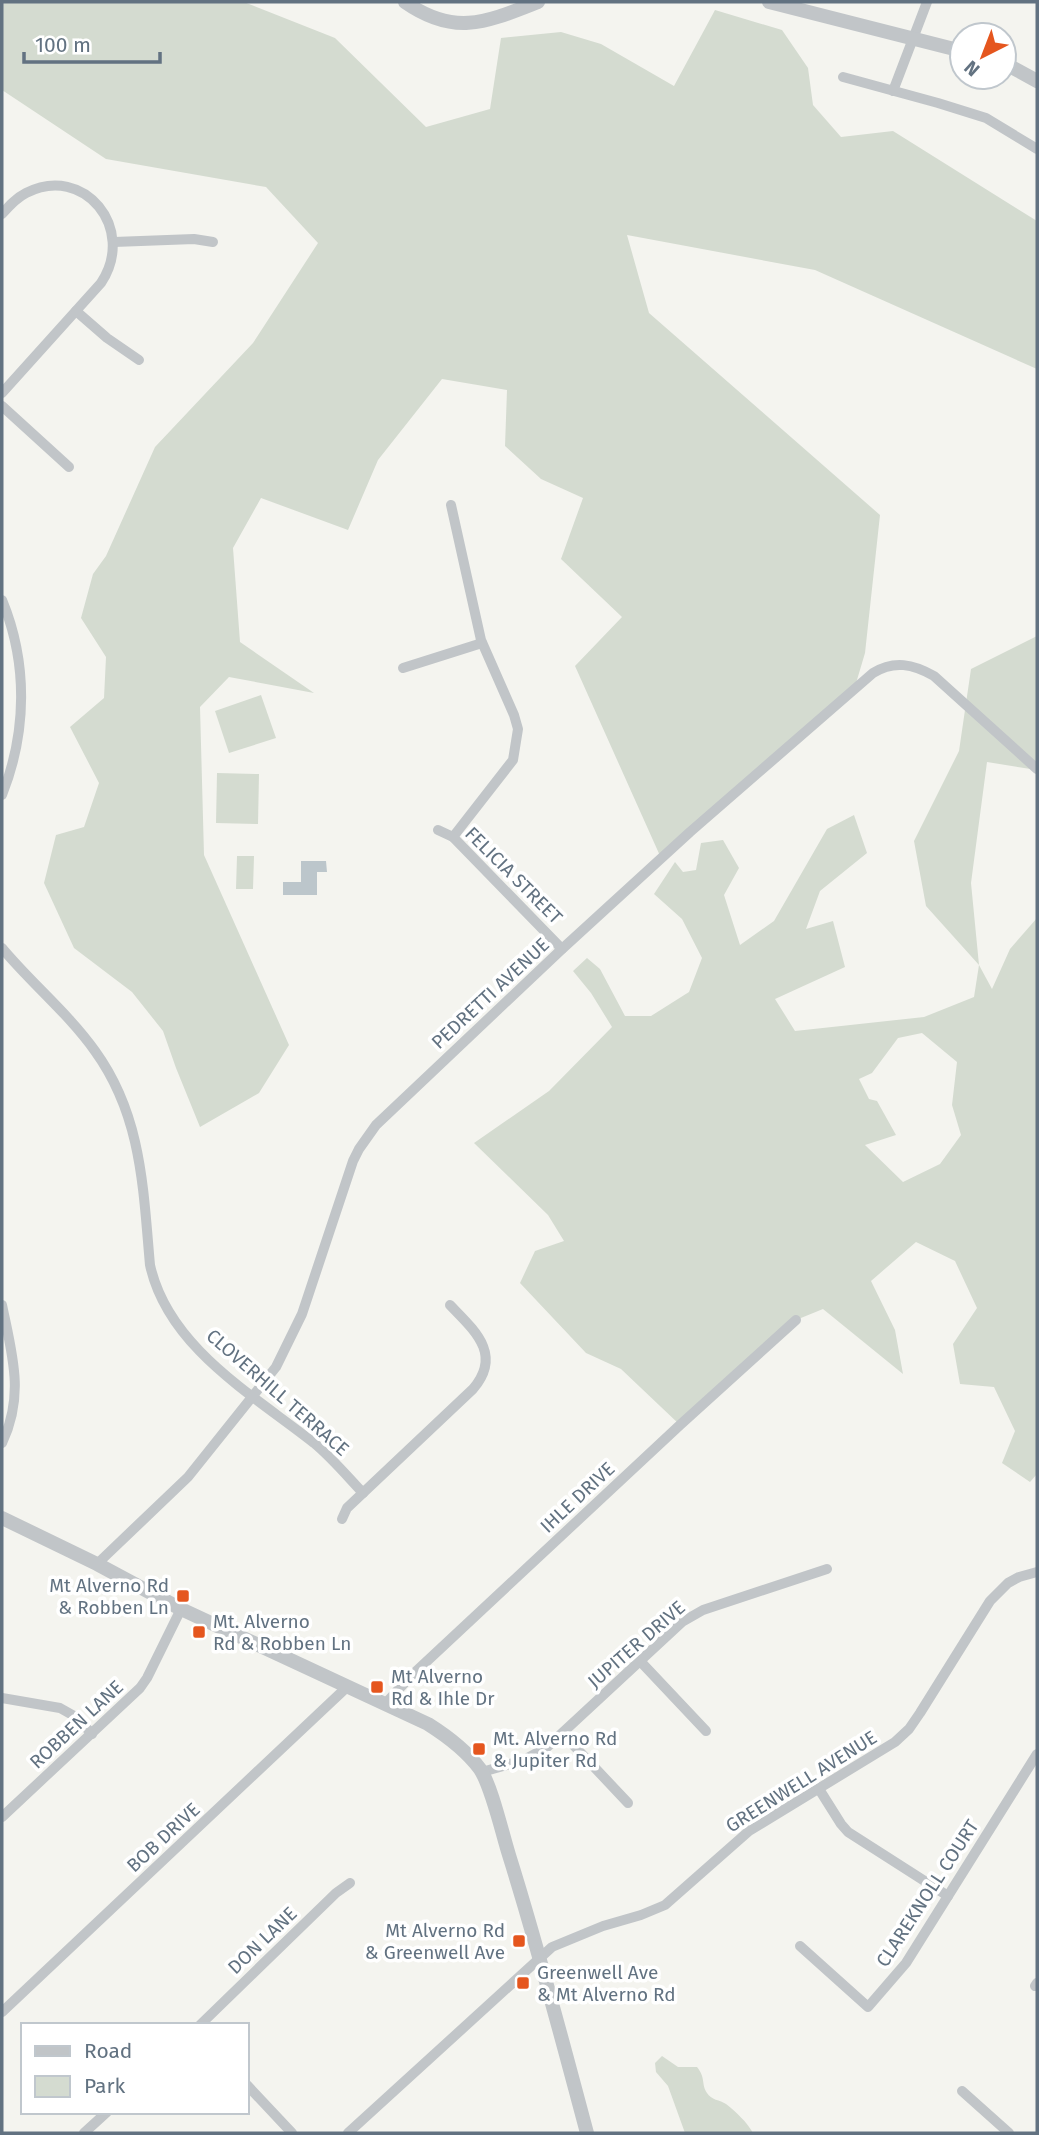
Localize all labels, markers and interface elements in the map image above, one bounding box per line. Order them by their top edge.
scale bar [24,21,161,65]
north arrow [948,21,1018,91]
text: 100 m [35,32,91,58]
text: N [960,55,984,81]
street label: FELICIA STREET [460,822,567,929]
street label: PEDRETTI AVENUE [427,933,554,1054]
street label: CLOVERHILL TERRACE [202,1324,354,1461]
street label: IHLE DRIVE [535,1457,619,1538]
place label: Mt Alverno Rd & Robben Ln [49,1574,169,1619]
marker: Mt Alverno Rd & Robben Ln [175,1588,191,1604]
street label: JUPITER DRIVE [583,1596,690,1693]
place label: Mt. Alverno Rd & Robben Ln [213,1610,351,1655]
marker: Mt. Alverno Rd & Robben Ln [191,1624,207,1640]
place label: Mt Alverno Rd & Ihle Dr [391,1665,495,1710]
street label: ROBBEN LANE [25,1675,128,1773]
marker: Mt Alverno Rd & Ihle Dr [369,1679,385,1695]
street label: GREENWELL AVENUE [722,1726,881,1837]
place label: Mt. Alverno Rd & Jupiter Rd [493,1727,617,1772]
marker: Mt. Alverno Rd & Jupiter Rd [471,1741,487,1757]
street label: BOB DRIVE [122,1798,205,1877]
street label: CLAREKNOLL COURT [871,1815,984,1971]
street label: DON LANE [223,1902,302,1979]
place label: Mt Alverno Rd & Greenwell Ave [365,1919,505,1964]
marker: Mt Alverno Rd & Greenwell Ave [511,1933,527,1949]
place label: Greenwell Ave & Mt Alverno Rd [537,1961,676,2006]
marker: Greenwell Ave & Mt Alverno Rd [515,1975,531,1991]
legend [21,2023,248,2114]
text: Road [84,2038,132,2064]
text: Park [84,2073,126,2099]

